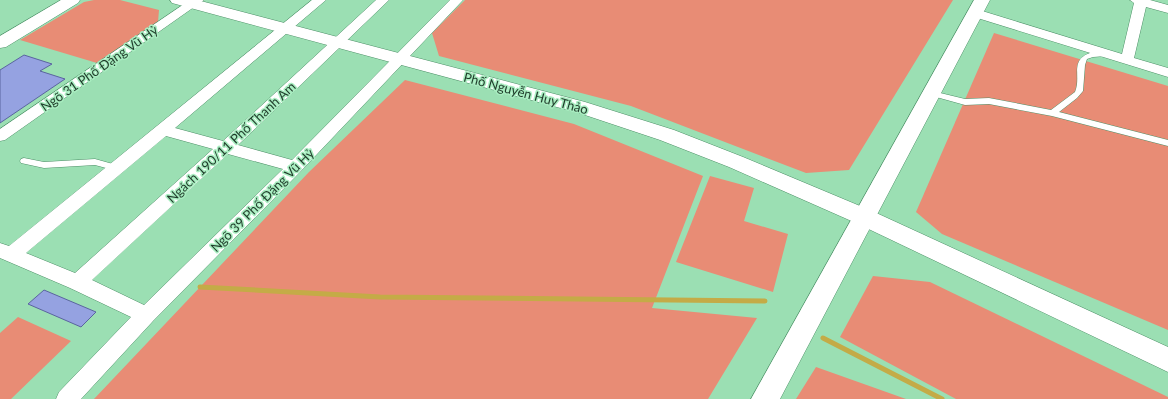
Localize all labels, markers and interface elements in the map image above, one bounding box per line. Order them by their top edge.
street label: Ngõ 31 Phố Đặng Vũ Hỷ [37,21,161,115]
street label: Phố Nguyễn Huy Thảo [462,69,590,117]
street label: Ngách 190/11 Phố Thanh Am [163,78,299,206]
street label: Ngõ 39 Phố Đặng Vũ Hỷ [207,145,317,255]

